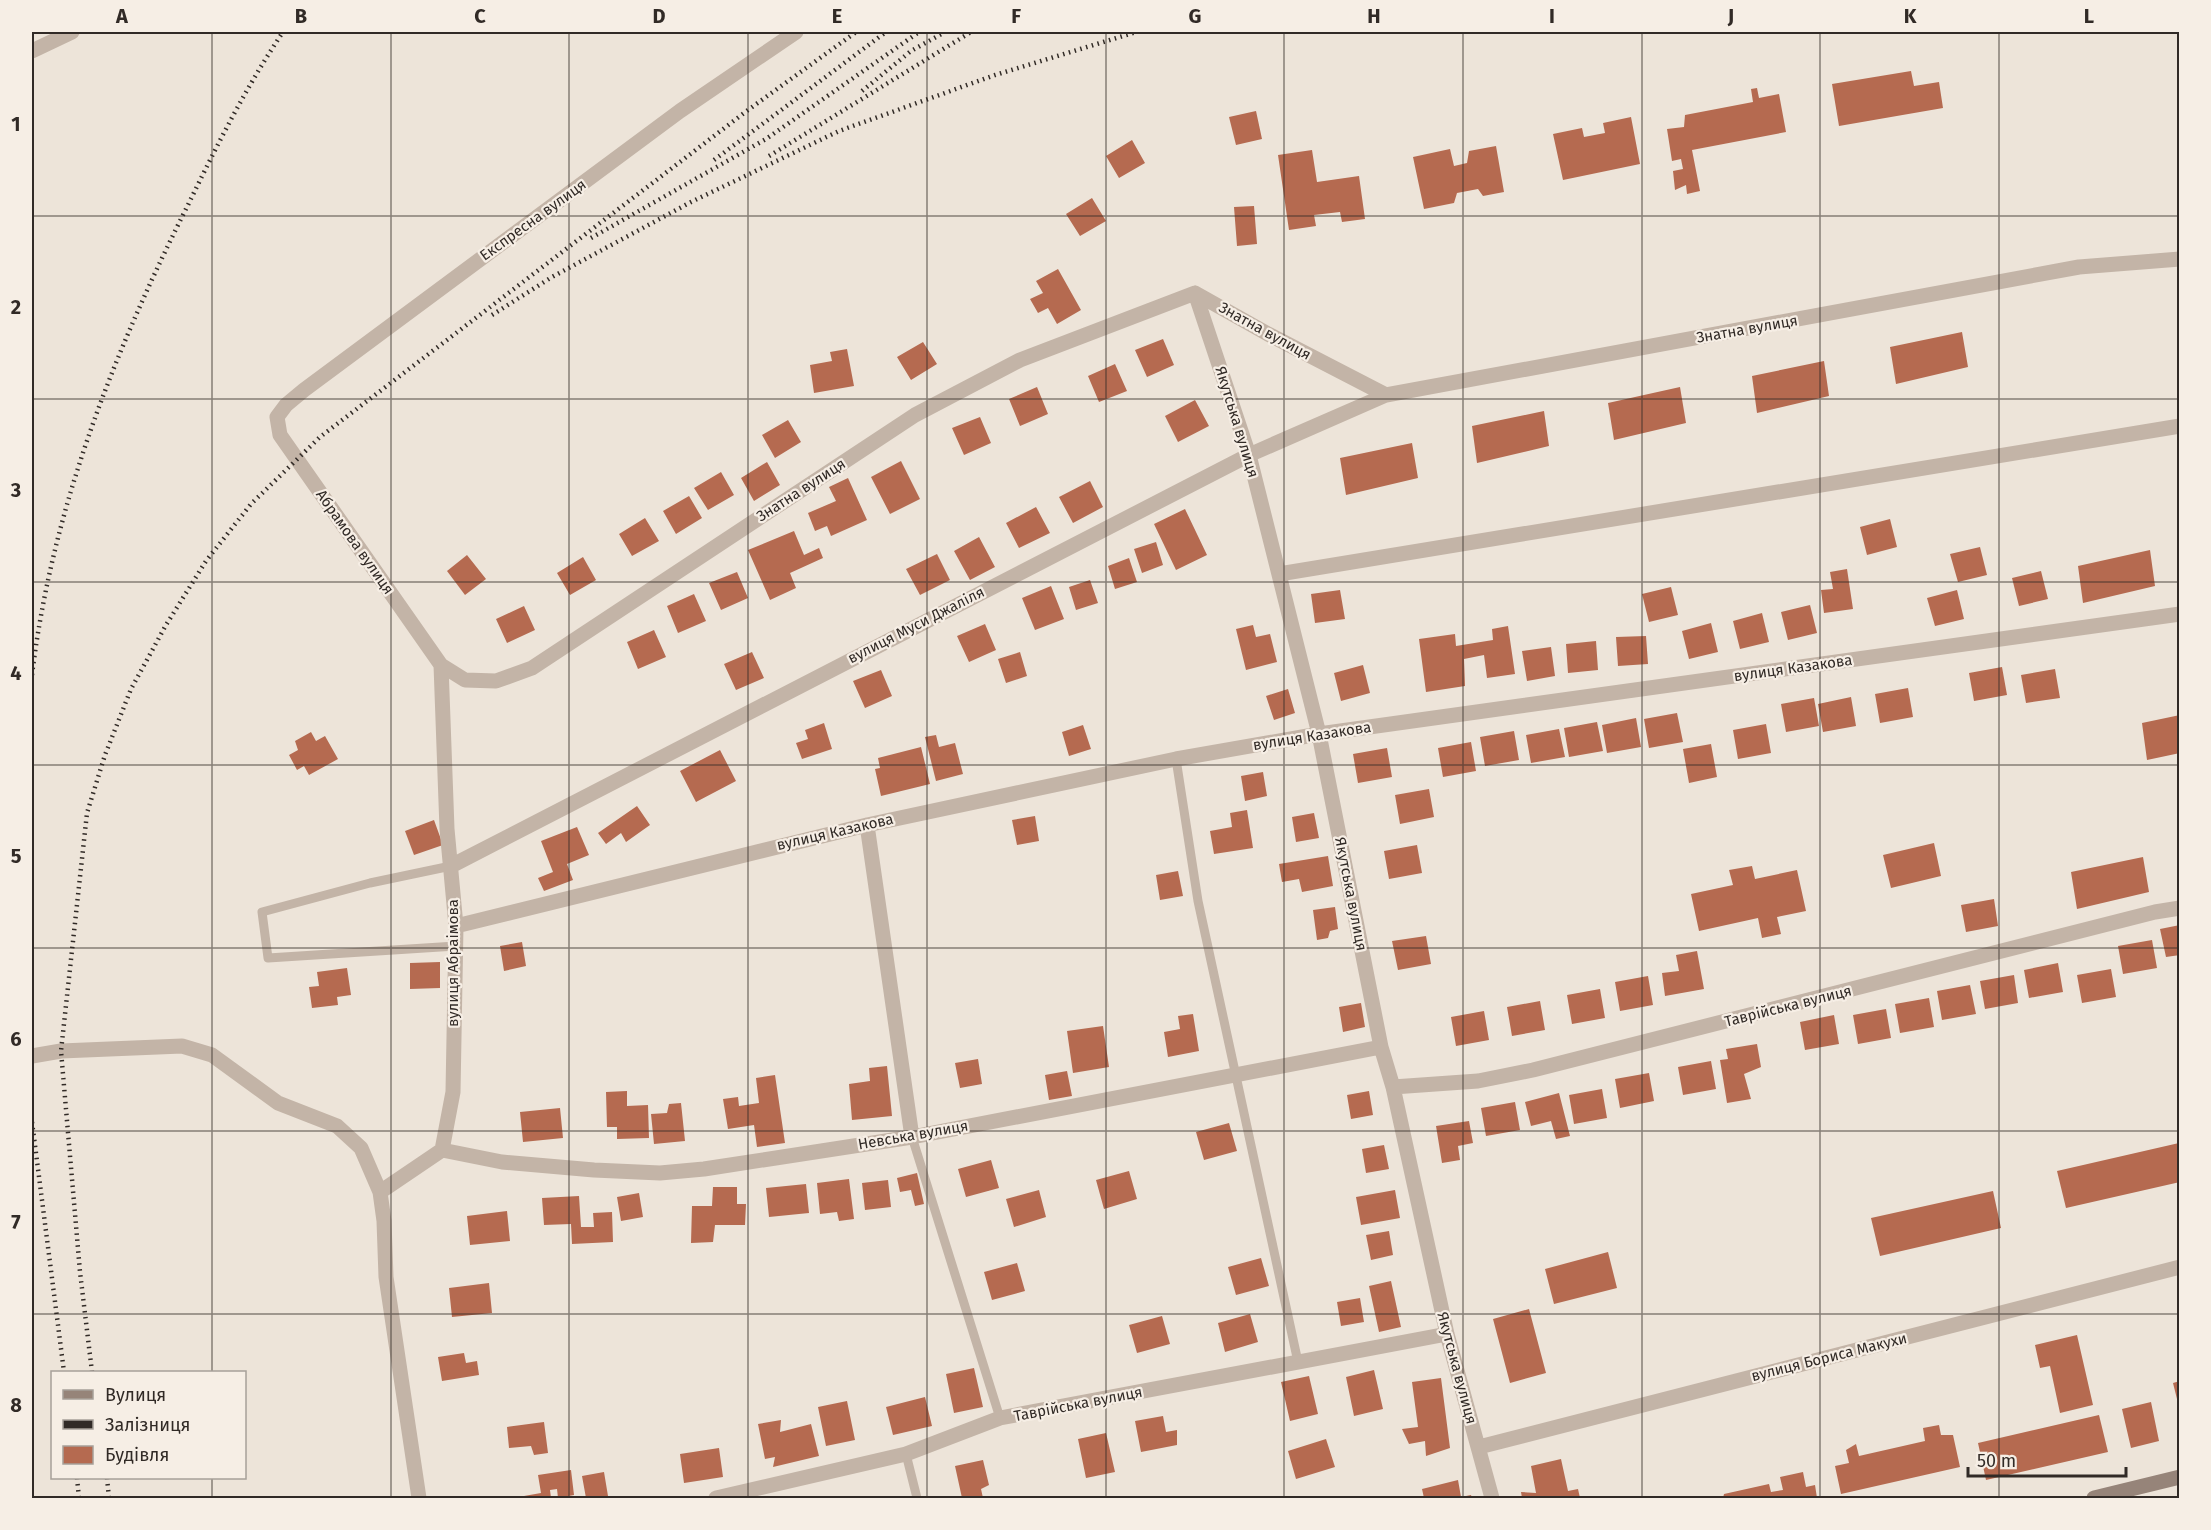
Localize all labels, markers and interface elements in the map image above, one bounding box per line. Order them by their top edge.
text: A [115,4,129,28]
text: B [295,4,307,28]
text: C [474,4,486,28]
text: D [652,4,666,28]
text: E [832,4,842,28]
text: F [1011,4,1021,28]
text: G [1189,4,1201,28]
text: H [1367,4,1381,28]
text: I [1549,4,1555,28]
text: J [1727,4,1734,28]
text: K [1904,4,1917,28]
text: L [2084,4,2094,28]
text: 1 [11,112,21,136]
street label: Експресна вулиця [476,175,590,265]
text: 2 [11,295,21,319]
street label: Знатна вулиця [1216,298,1314,364]
street label: Знатна вулиця [1695,311,1799,347]
street label: Якутська вулиця [1212,364,1262,480]
street label: Знатна вулиця [753,455,849,525]
text: 3 [10,478,21,502]
street label: Абрамова вулиця [312,486,398,598]
street label: вулиця Муси Джаліля [845,583,987,667]
street label: вулиця Казакова [1733,651,1853,685]
text: 4 [10,661,22,685]
street label: вулиця Казакова [1252,718,1372,754]
street label: вулиця Казакова [775,810,895,854]
street label: Якутська вулиця [1331,836,1371,952]
text: 5 [11,844,22,868]
street label: вулиця Абраімова [444,899,462,1027]
street label: Таврійська вулиця [1722,981,1854,1031]
text: 6 [10,1027,22,1051]
street label: Невська вулиця [857,1116,969,1154]
text: 7 [11,1210,21,1234]
street label: Якутська вулиця [1433,1310,1481,1426]
street label: вулиця Бориса Макухи [1749,1329,1909,1385]
legend [51,1371,246,1479]
street label: Таврійська вулиця [1012,1383,1144,1425]
text: Вулиця [105,1384,166,1406]
text: 8 [10,1393,22,1417]
text: Залізниця [105,1414,191,1436]
scale bar [1968,1440,2126,1478]
text: Будівля [105,1444,169,1466]
text: 50 m [1977,1450,2016,1472]

